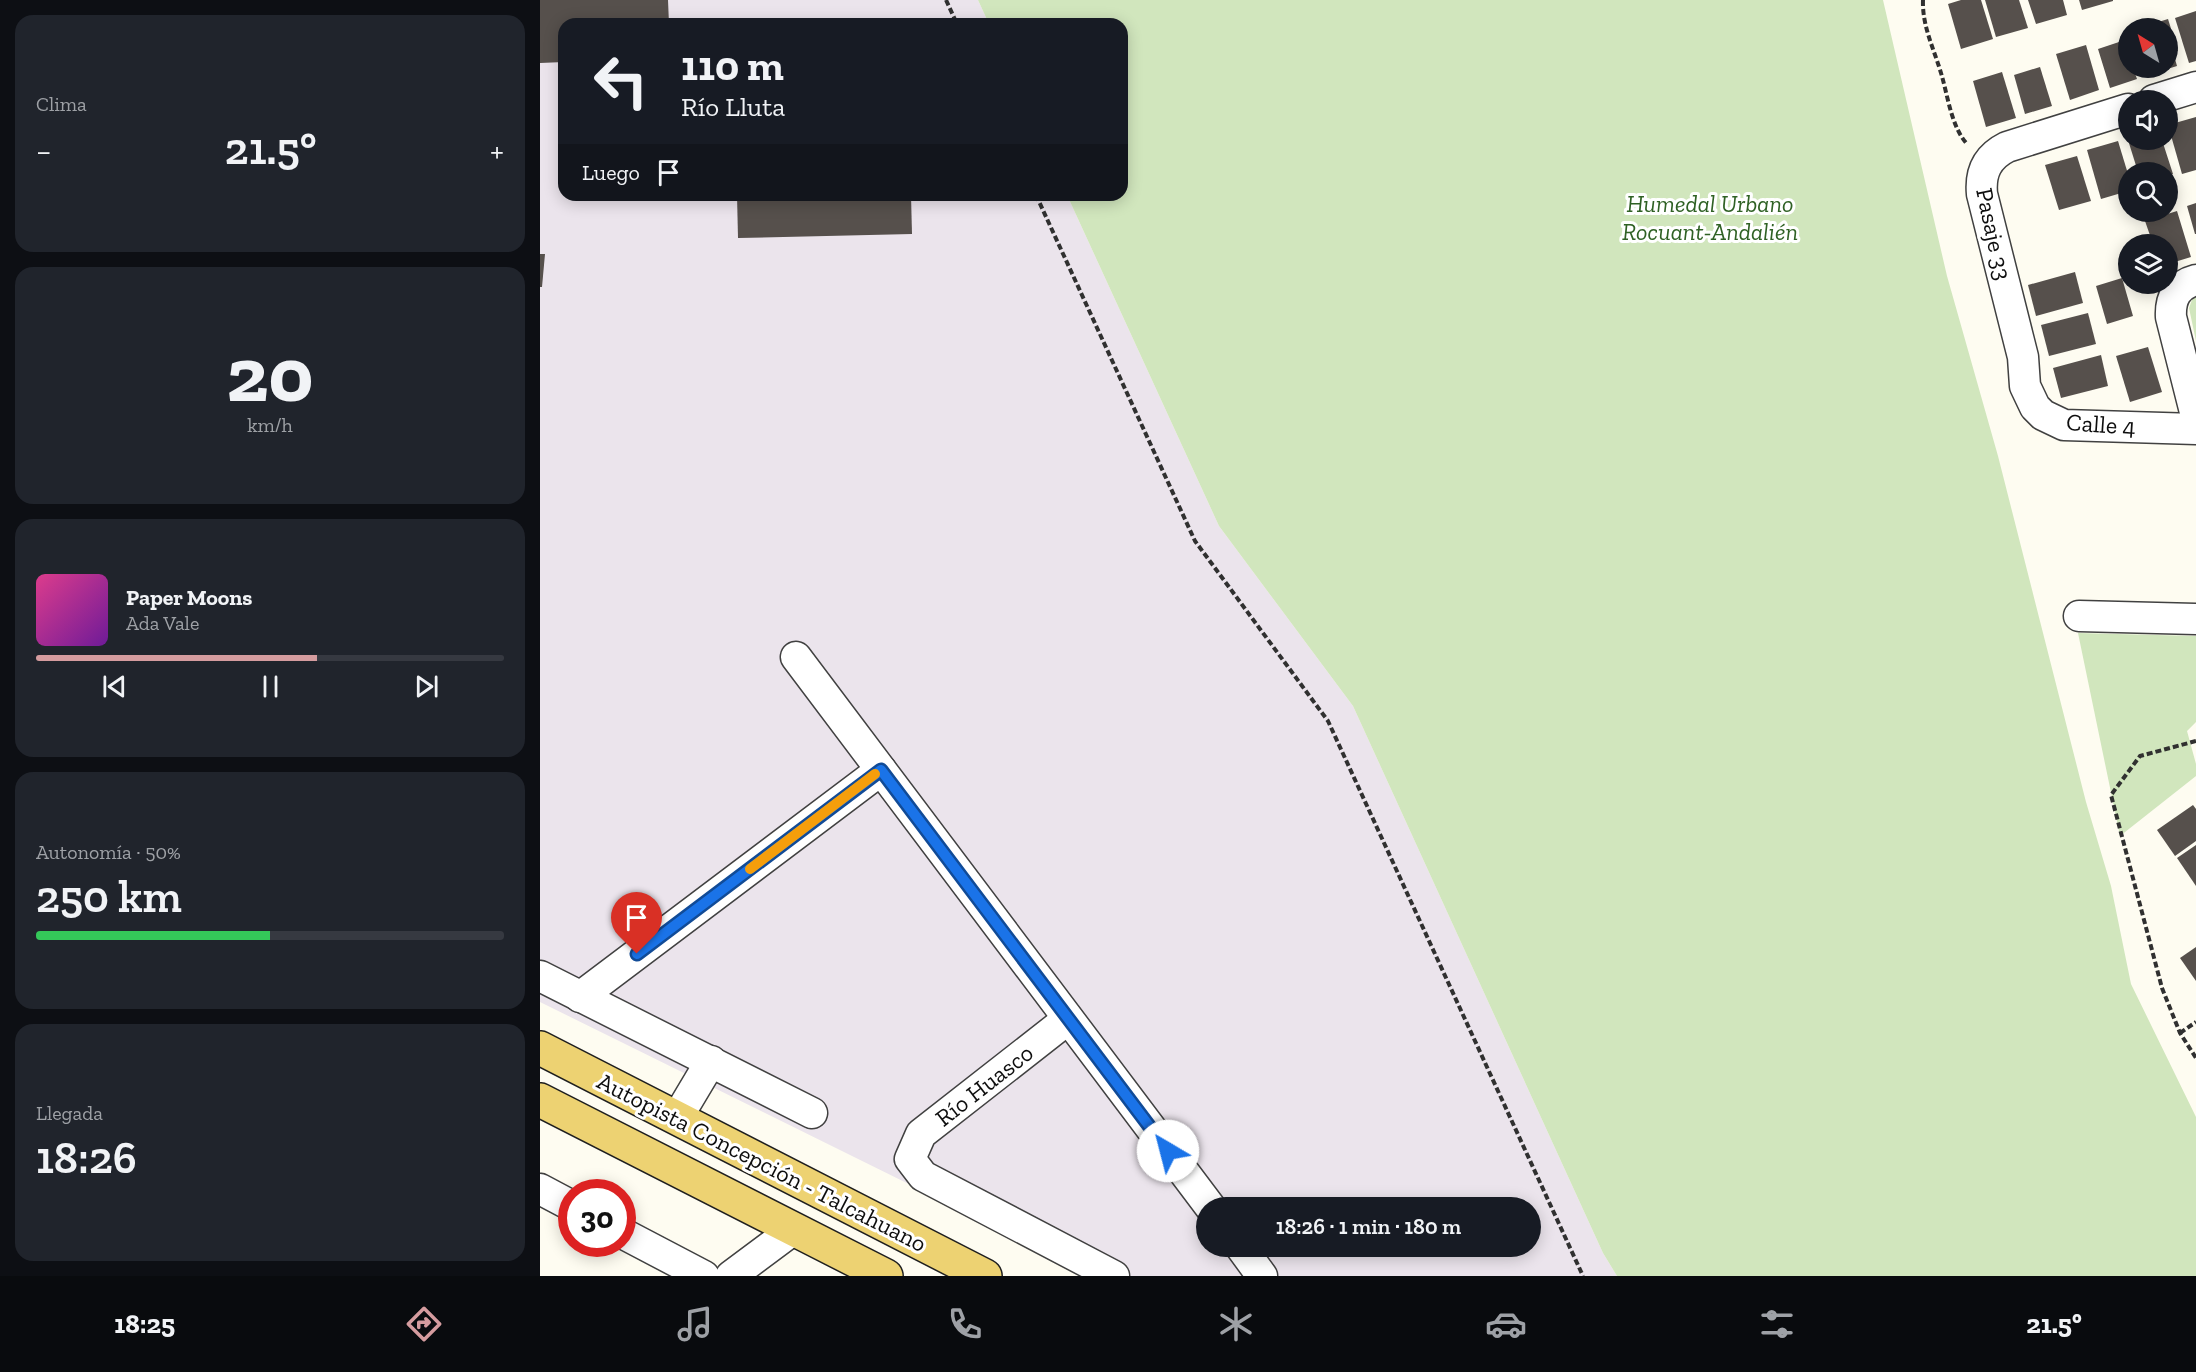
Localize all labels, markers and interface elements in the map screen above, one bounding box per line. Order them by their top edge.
north arrow [2118,18,2178,78]
map controls [2118,18,2178,294]
text: 110 m [681,40,784,91]
icon: left [582,42,660,120]
button: sound [2118,90,2178,150]
text: Río Lluta [681,91,785,123]
text: Clima [36,92,87,116]
text: 21.5° [225,122,317,176]
text: − [36,131,51,170]
text: + [490,131,504,170]
icon: arrive [652,156,685,189]
text: Luego [582,159,640,186]
button: search [2118,162,2178,222]
street label: Pasaje 33 [1970,185,2018,283]
park label: Humedal Urbano Rocuant-Andalién [1622,189,1798,246]
button: layers [2118,234,2178,294]
text: 20 [227,327,313,421]
street label: Calle 4 [2065,407,2137,441]
text: km/h [247,413,293,437]
text: Paper Moons [126,584,252,611]
text: Ada Vale [126,611,199,635]
icon: previous [98,670,131,703]
icon: pause [254,670,287,703]
icon: next [410,670,443,703]
text: Autonomía · 50% [36,840,181,864]
text: 250 km [36,870,182,924]
pin [611,892,662,954]
icon: arrive [620,901,653,934]
street label: Río Huasco [929,1038,1039,1132]
street label: Autopista Concepción - Talcahuano [593,1066,931,1258]
text: Llegada [36,1101,103,1125]
position arrow [1136,1119,1200,1183]
text: 18:26 [36,1131,137,1185]
speed limit sign: 30 [558,1179,636,1257]
text: 18:26 · 1 min · 180 m [1276,1213,1461,1240]
icon: directions [403,1303,445,1345]
icon: music [674,1303,716,1345]
icon: phone [944,1303,986,1345]
icon: climate [1215,1303,1257,1345]
icon: car [1485,1303,1527,1345]
icon: filters [1756,1303,1798,1345]
text: 18:25 [114,1308,175,1340]
text: 21.5° [2026,1308,2082,1340]

